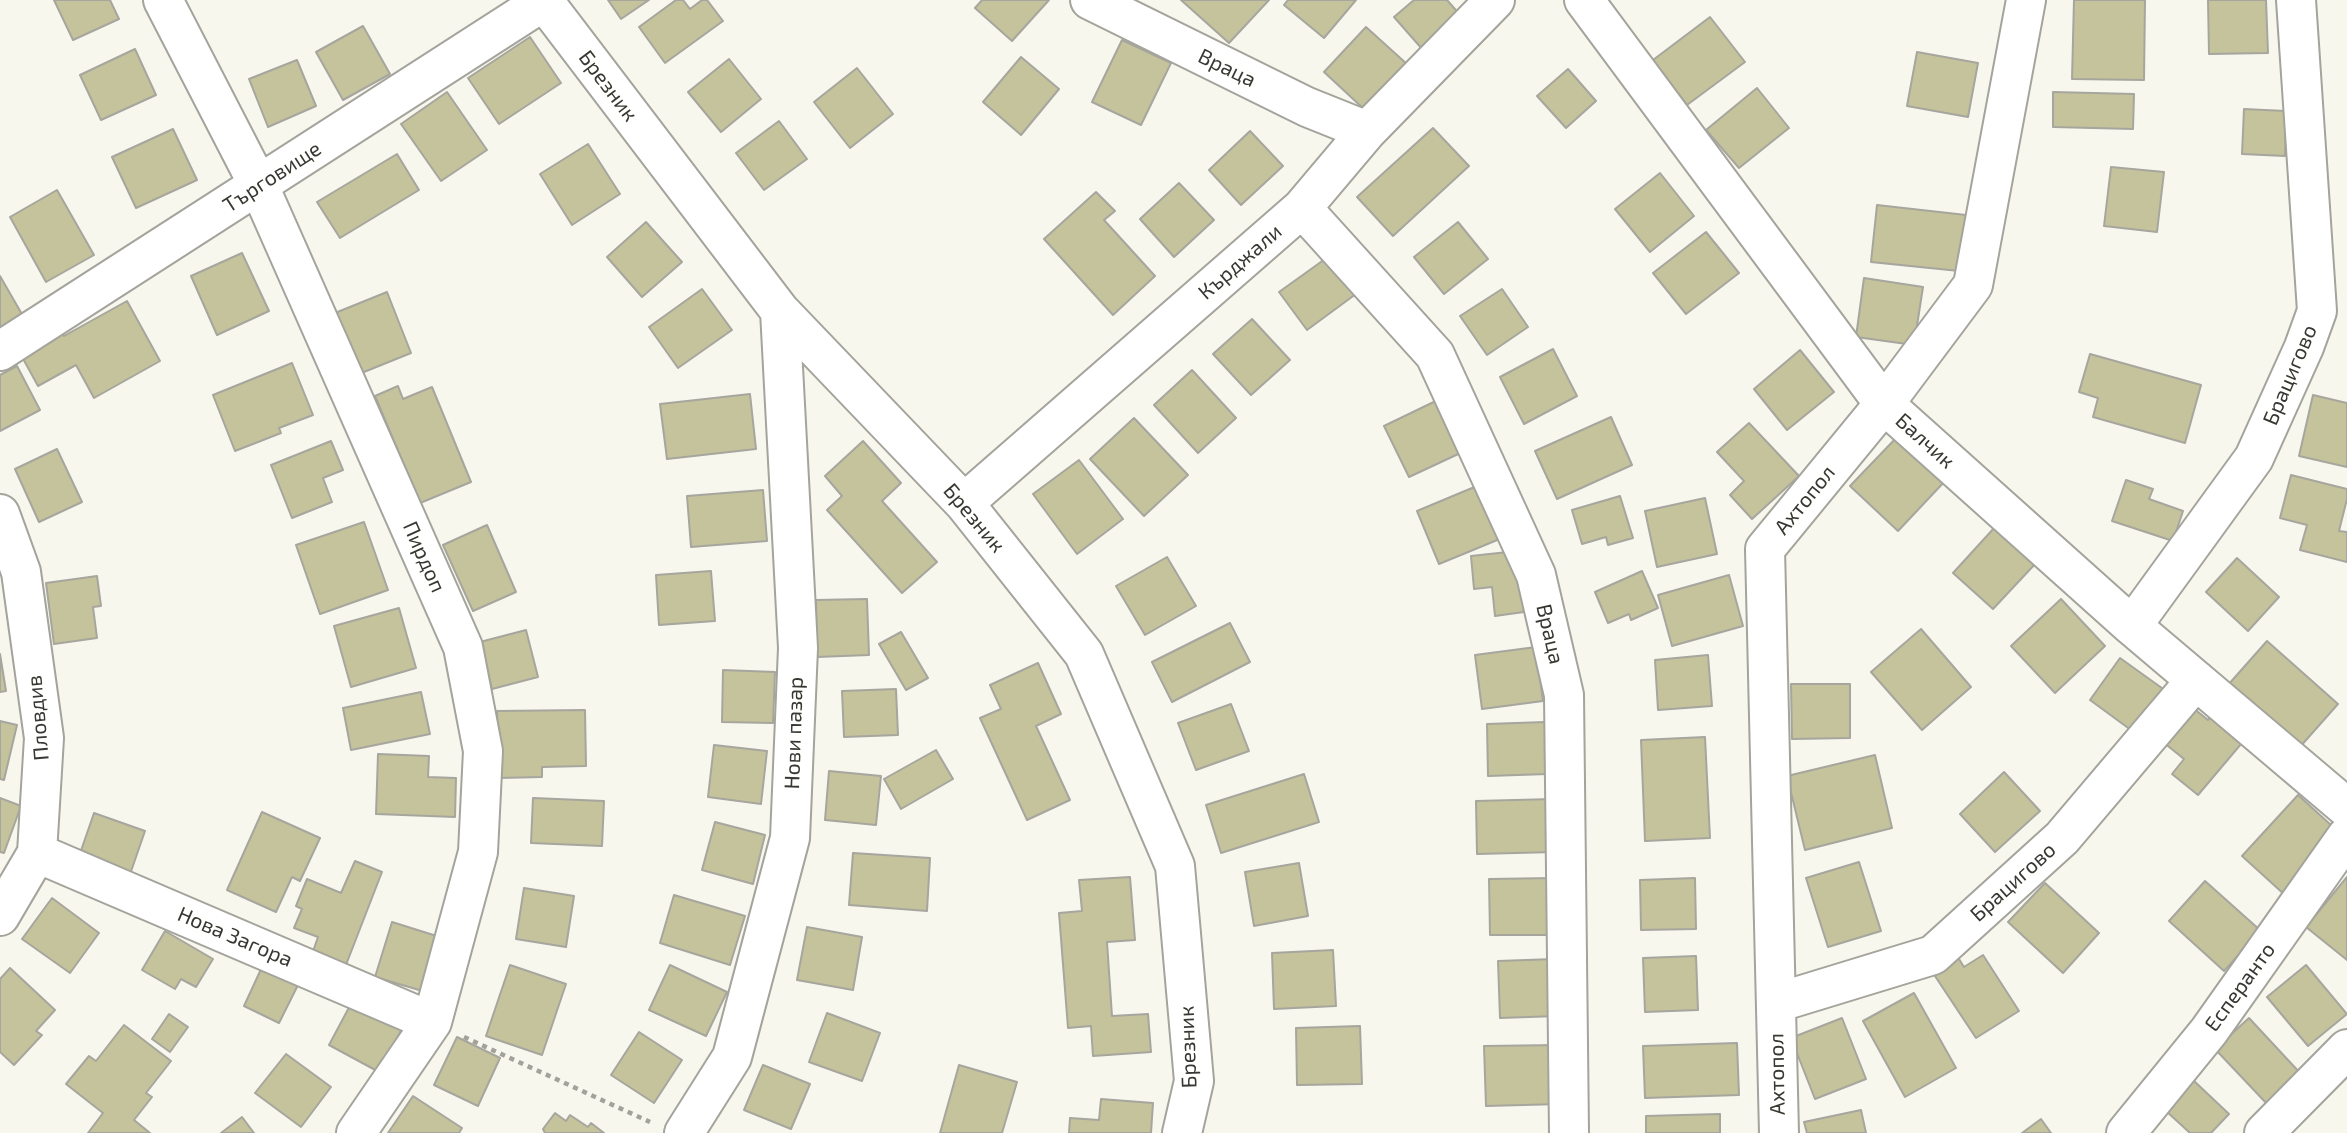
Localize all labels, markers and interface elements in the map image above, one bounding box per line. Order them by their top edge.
street label: Враца [1194,43,1260,93]
street label: Брезник [573,46,643,126]
street label: Търговище [218,136,326,218]
street label: Кърджали [1193,219,1287,305]
street label: Брацигово [2258,321,2322,429]
street label: Балчик [1890,408,1960,474]
street label: Ахтопол [1769,460,1841,540]
street label: Брезник [938,478,1010,558]
street label: Пирдоп [397,518,451,596]
street label: Враца [1531,601,1569,667]
street label: Пловдив [22,674,54,762]
street label: Нови пазар [779,676,809,790]
street label: Брацигово [1965,837,2061,927]
street label: Нова Загора [174,901,296,973]
street label: Есперанто [2199,938,2281,1036]
street label: Брезник [1174,1005,1202,1089]
street label: Ахтопол [1764,1033,1790,1115]

